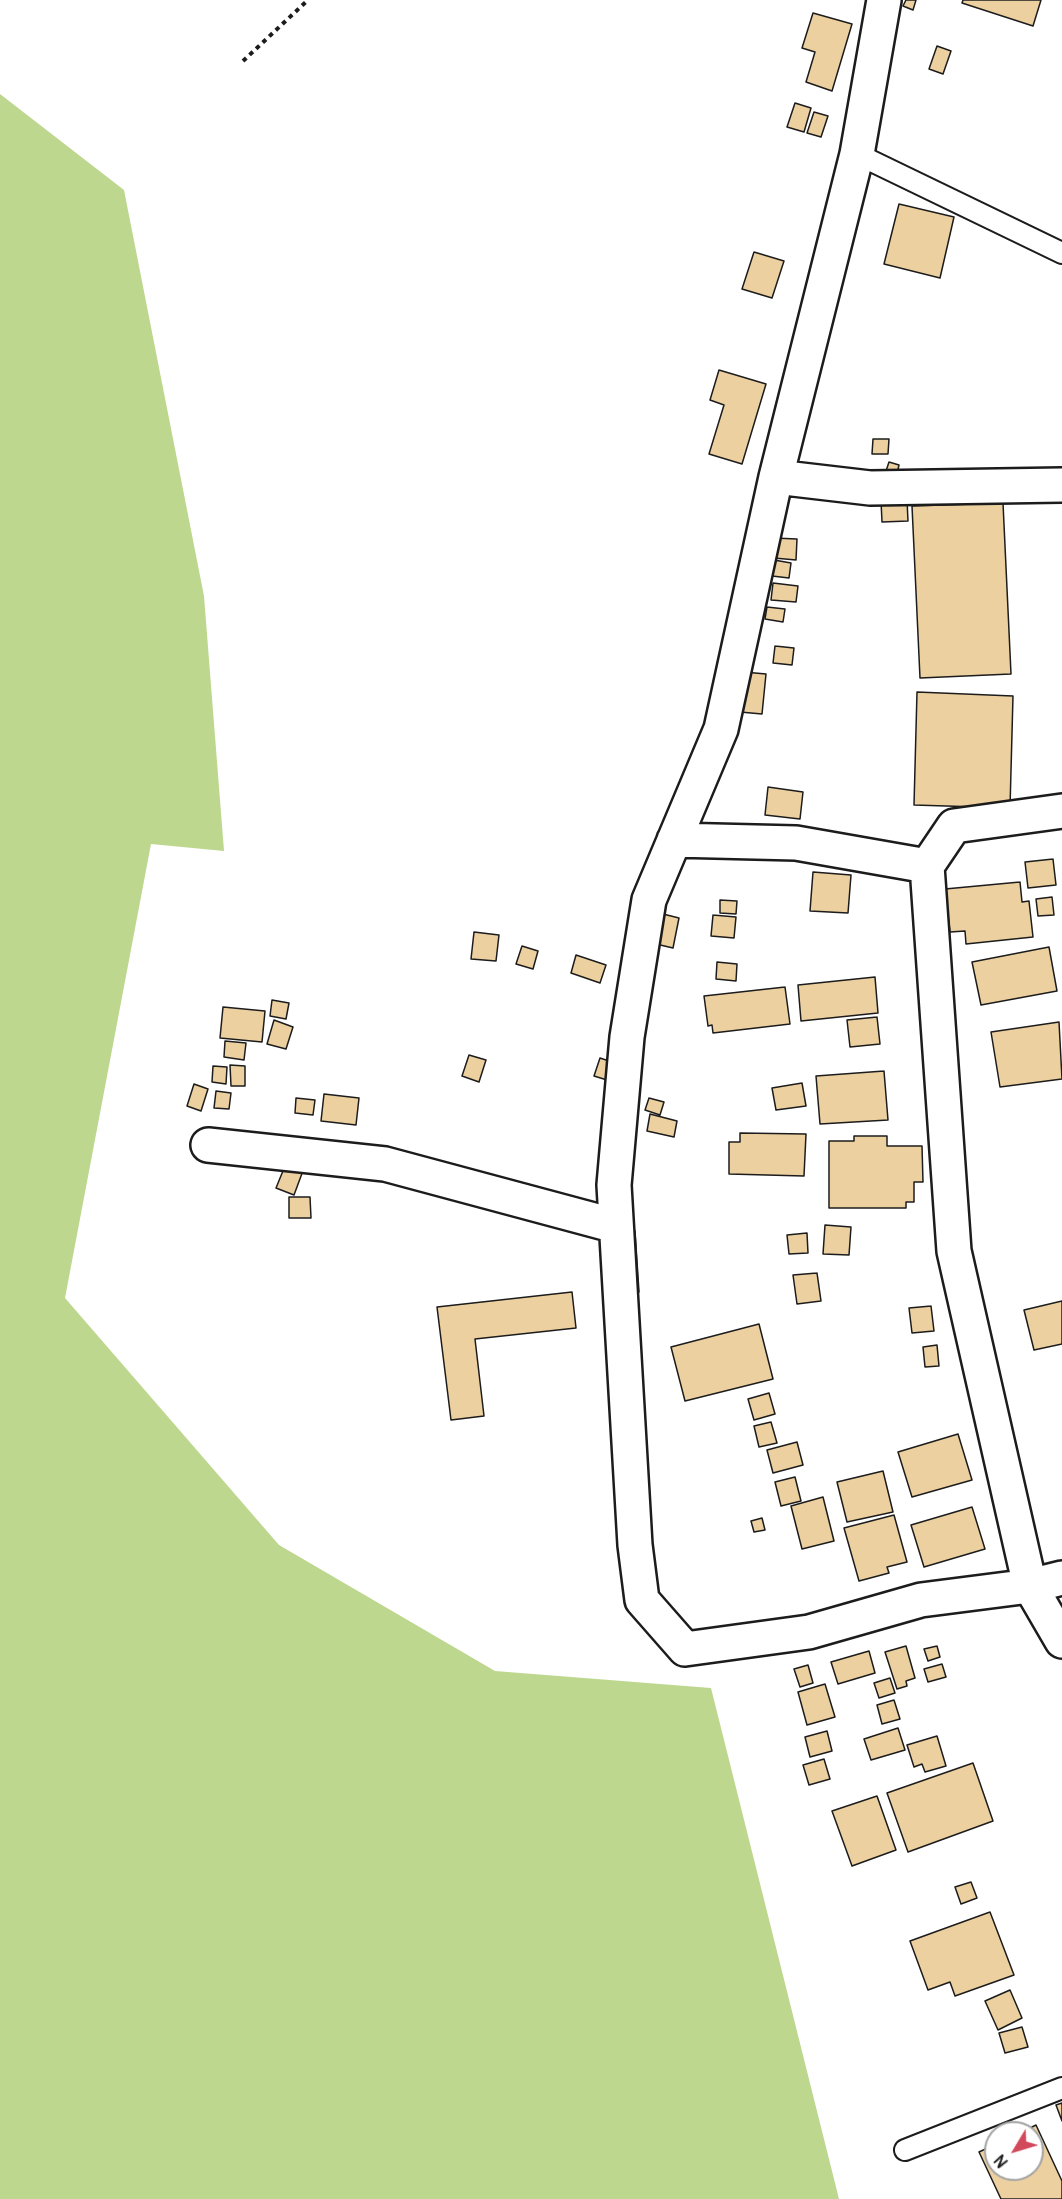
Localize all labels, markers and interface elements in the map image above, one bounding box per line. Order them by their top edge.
north arrow [984,2121,1044,2181]
text: N [990,2150,1013,2171]

